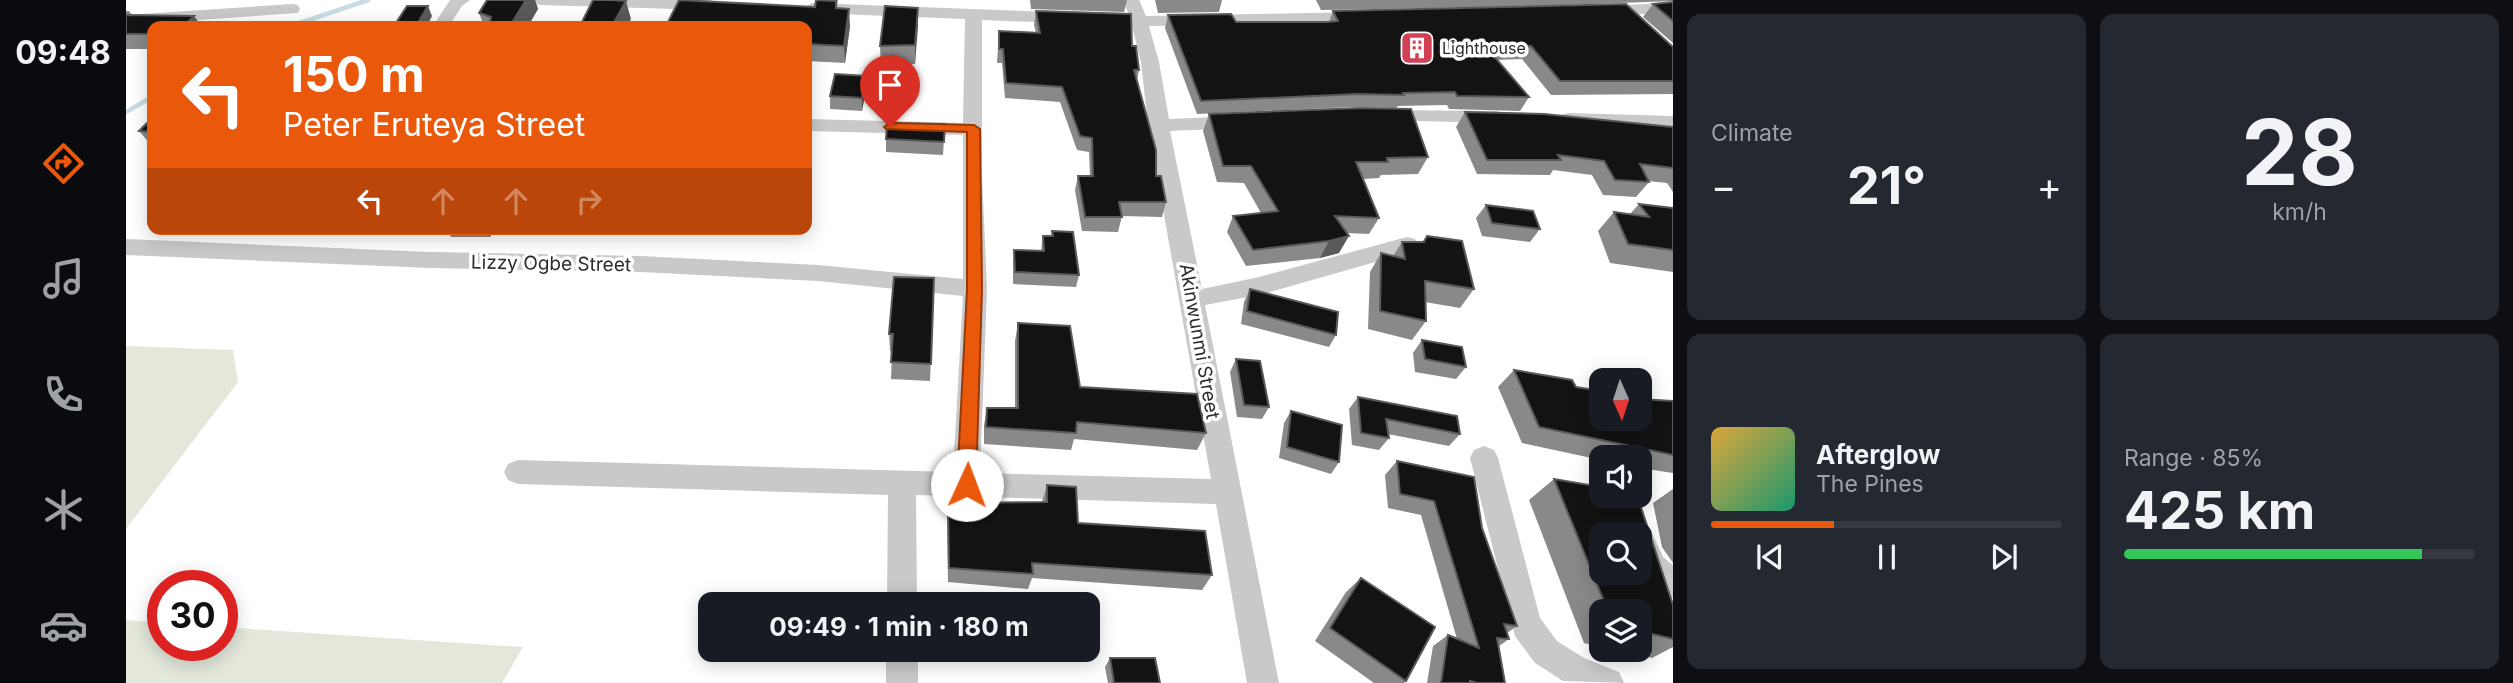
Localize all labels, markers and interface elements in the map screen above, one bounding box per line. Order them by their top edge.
building icon: Lighthouse [1398,29,1436,67]
text: 09:48 [15,33,111,72]
place label: Lighthouse [1442,38,1526,58]
text: 150 m [283,45,425,104]
icon: left [168,49,259,140]
pin [860,55,920,127]
icon: arrive [871,66,909,104]
text: 28 [2241,97,2358,207]
text: Peter Eruteya Street [283,105,585,144]
text: Climate [1711,119,1793,147]
icon: directions [39,139,88,188]
text: 21° [1847,154,1926,217]
text: − [1711,163,1736,209]
text: + [2037,163,2062,209]
icon: left [351,182,389,220]
icon: ahead [424,182,462,220]
icon: ahead [497,182,535,220]
icon: right [570,182,608,220]
text: km/h [2272,198,2327,226]
street label: Lizzy Ogbe Street [471,251,631,276]
icon: music [39,254,88,303]
street label: Akinwunmi Street [1175,261,1225,421]
north arrow [1589,368,1652,430]
map controls [1589,368,1652,662]
icon: phone [39,370,88,419]
text: Afterglow [1816,439,1940,470]
text: Range · 85% [2124,444,2263,472]
button: sound [1589,445,1652,508]
position arrow [930,448,1004,522]
text: The Pines [1816,470,1924,498]
text: 425 km [2124,479,2315,542]
icon: climate [39,485,88,534]
button: search [1589,522,1652,585]
icon: previous [1751,538,1789,576]
icon: pause [1868,538,1906,576]
icon: next [1985,538,2023,576]
speed limit sign: 30 [147,570,238,661]
button: layers [1589,599,1652,662]
icon: car [39,601,88,650]
text: 09:49 · 1 min · 180 m [769,611,1029,642]

